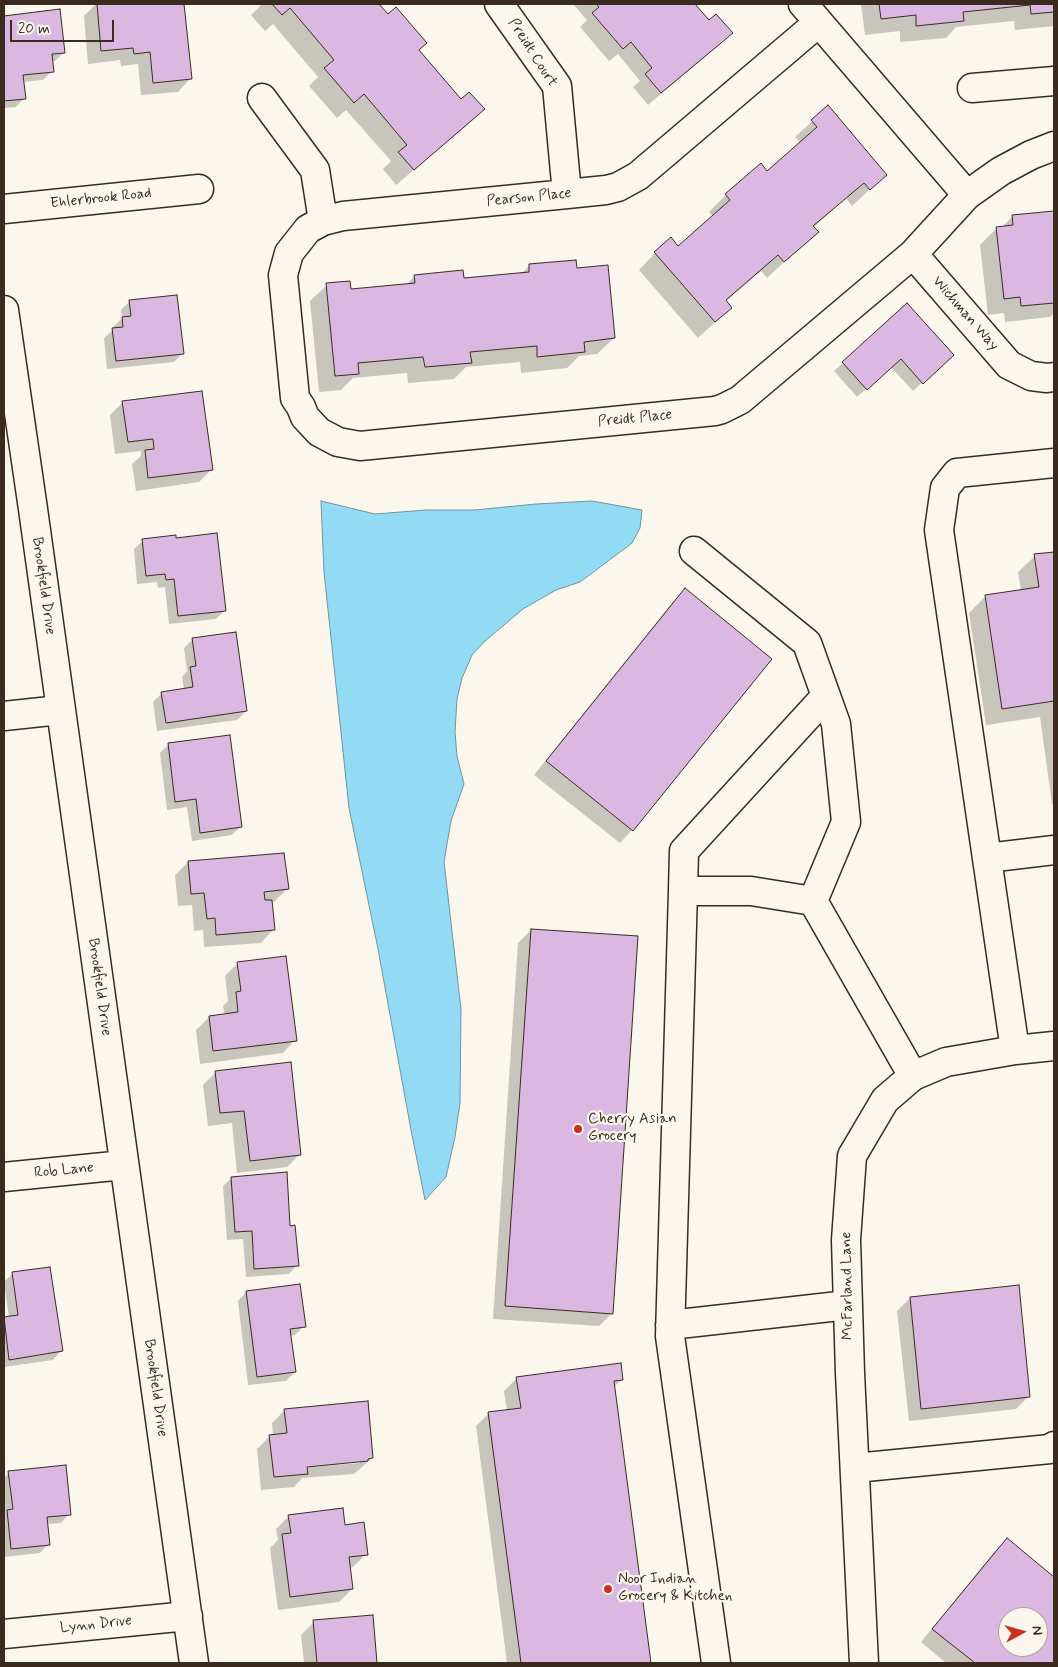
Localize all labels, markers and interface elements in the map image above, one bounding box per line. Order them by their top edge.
scale bar [12,10,116,42]
street label: Preidt Court [503,15,561,91]
text: 20 m [18,19,50,39]
street label: Ehlerbrook Road [50,185,152,213]
street label: Pearson Place [486,185,572,211]
street label: Wichman Way [928,273,1002,355]
street label: Preidt Place [597,406,673,432]
street label: Brookfield Drive [27,536,59,636]
street label: Brookfield Drive [83,937,115,1037]
place label: Cherry Asian Grocery [588,1111,677,1146]
marker: Cherry Asian Grocery [572,1123,584,1135]
street label: Rob Lane [33,1159,95,1183]
street label: McFarland Lane [838,1232,858,1340]
street label: Brookfield Drive [139,1338,171,1438]
place label: Noor Indian Grocery & Kitchen [618,1571,732,1606]
marker: Noor Indian Grocery & Kitchen [602,1583,614,1595]
north arrow [998,1607,1048,1657]
street label: Lynn Drive [59,1612,133,1638]
text: N [1027,1625,1046,1636]

